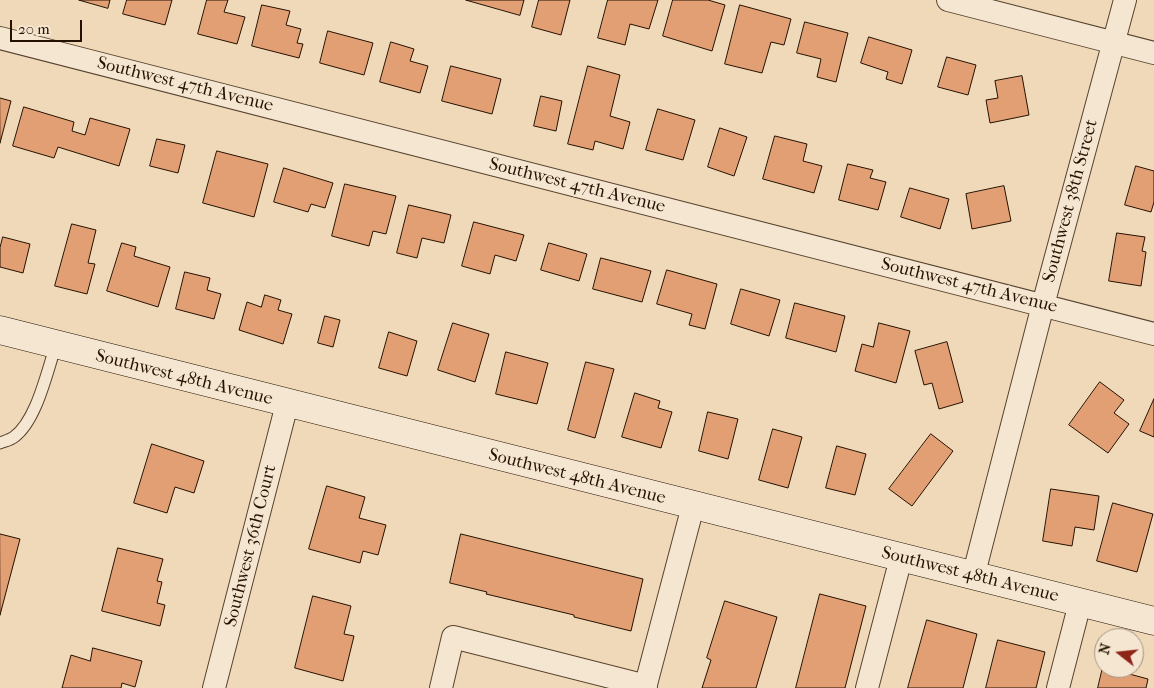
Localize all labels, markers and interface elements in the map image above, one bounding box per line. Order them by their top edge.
scale bar [12,10,85,42]
text: 20 m [18,20,50,38]
street label: Southwest 47th Avenue [95,53,275,117]
street label: Southwest 38th Street [1039,117,1103,285]
street label: Southwest 47th Avenue [487,154,667,218]
street label: Southwest 47th Avenue [879,254,1059,318]
street label: Southwest 48th Avenue [93,346,275,410]
street label: Southwest 48th Avenue [486,445,668,509]
street label: Southwest 36th Court [220,463,282,629]
street label: Southwest 48th Avenue [879,543,1061,607]
north arrow [1094,628,1144,678]
text: N [1095,642,1115,656]

